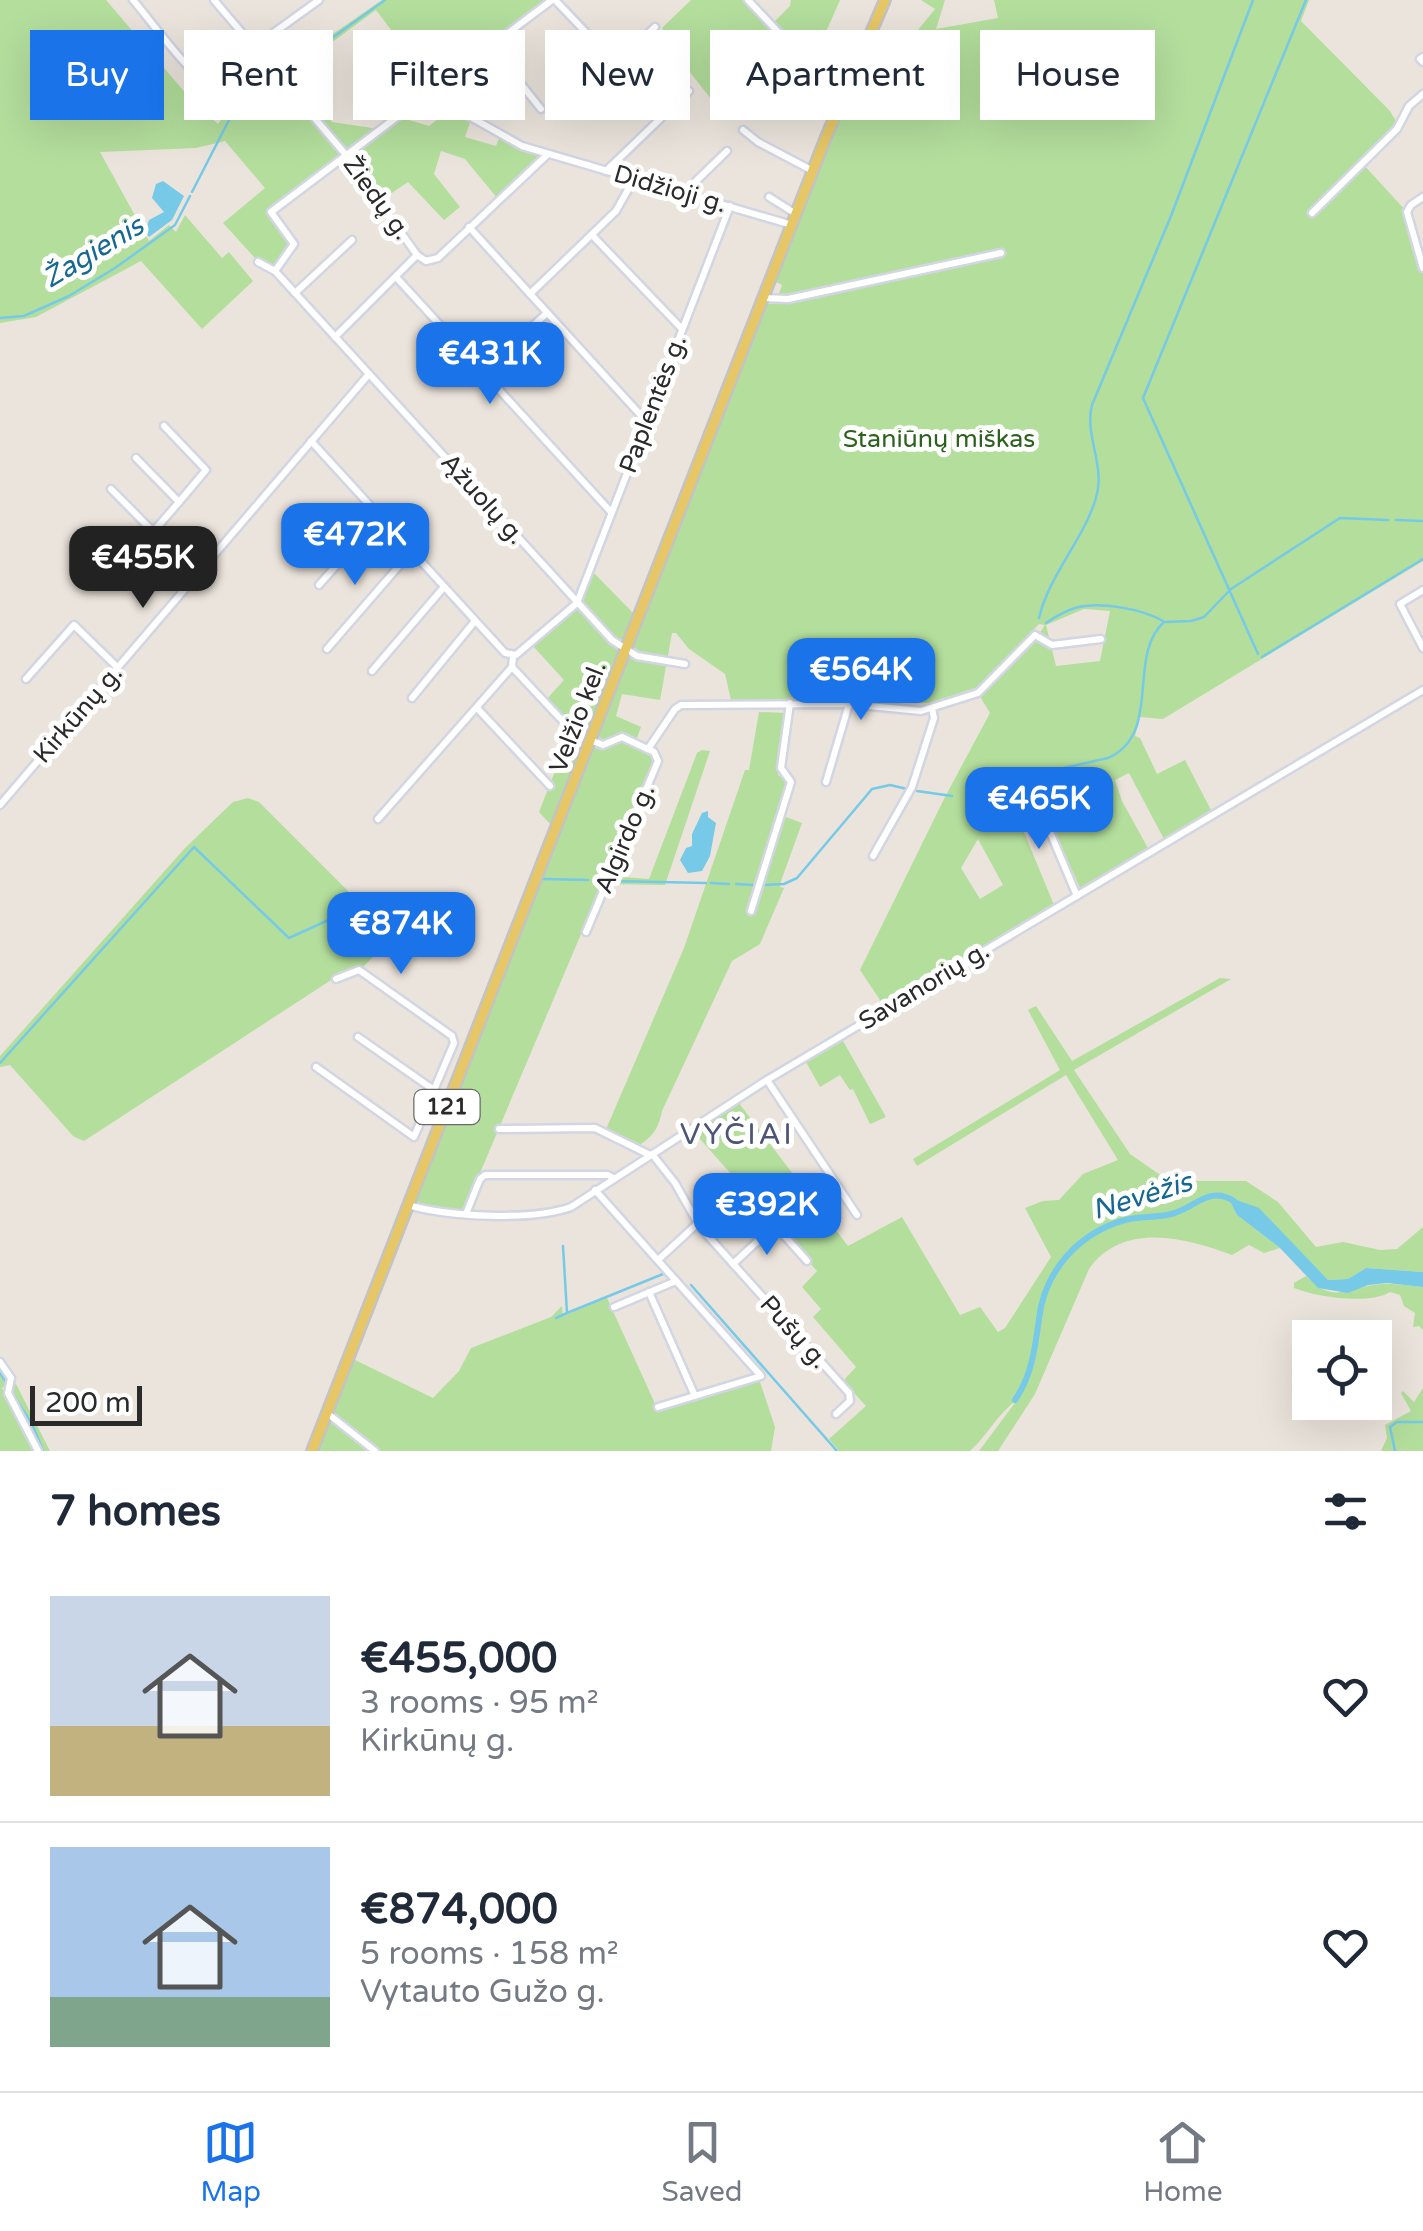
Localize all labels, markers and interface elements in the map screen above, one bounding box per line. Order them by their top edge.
chip: Buy [30,30,164,120]
chip: Rent [184,30,333,120]
chip: Filters [353,30,525,120]
chip: New [545,30,690,120]
chip: Apartment [710,30,960,120]
chip: House [980,30,1155,120]
street label: Žiedų g. [337,150,417,246]
street label: Didžioji g. [610,159,730,219]
water label: Žagienis [36,208,151,295]
pin: €431K [420,322,560,407]
street label: Paplentės g. [613,331,693,477]
text: €431K [438,335,542,373]
park label: Staniūnų miškas [843,424,1035,454]
street label: Ąžuolų g. [434,447,532,551]
pin: €472K [285,503,425,588]
text: €472K [303,516,407,554]
pin: €455K [73,526,213,611]
text: €455K [91,539,195,577]
pin: €564K [791,638,931,723]
text: €564K [809,651,913,689]
street label: Velžio kel. [543,657,613,777]
street label: Kirkūnų g. [27,659,129,769]
pin: €465K [969,767,1109,852]
street label: Algirdo g. [589,780,661,898]
text: €465K [987,780,1091,818]
pin: €874K [331,892,471,977]
text: €874K [349,905,453,943]
street label: Savanorių g. [853,935,995,1037]
road number: 121 [414,1090,480,1124]
district label: VYČIAI [680,1116,794,1153]
water label: Nevėžis [1088,1164,1198,1227]
pin: €392K [697,1173,837,1258]
text: €392K [715,1186,819,1224]
street label: Pušų g. [753,1289,835,1375]
map controls [1292,1320,1392,1420]
button: locate [1292,1320,1392,1420]
scale bar [30,1381,142,1426]
text: 200 m [45,1386,131,1420]
icon: filters [1318,1484,1373,1539]
text: 7 homes [50,1486,221,1537]
text: €455,000 [360,1633,557,1684]
icon: home [130,1636,250,1756]
icon: heart [1318,1669,1373,1724]
text: 3 rooms · 95 m² [360,1684,599,1722]
text: Kirkūnų g. [360,1722,514,1760]
text: €874,000 [360,1884,558,1935]
icon: home [130,1887,250,2007]
icon: heart [1318,1920,1373,1975]
text: 5 rooms · 158 m² [360,1935,619,1973]
text: Vytauto Gužo g. [360,1973,605,2011]
tab: Map [200,2115,261,2209]
tab: Saved [662,2115,743,2209]
tab: Home [1143,2115,1223,2209]

